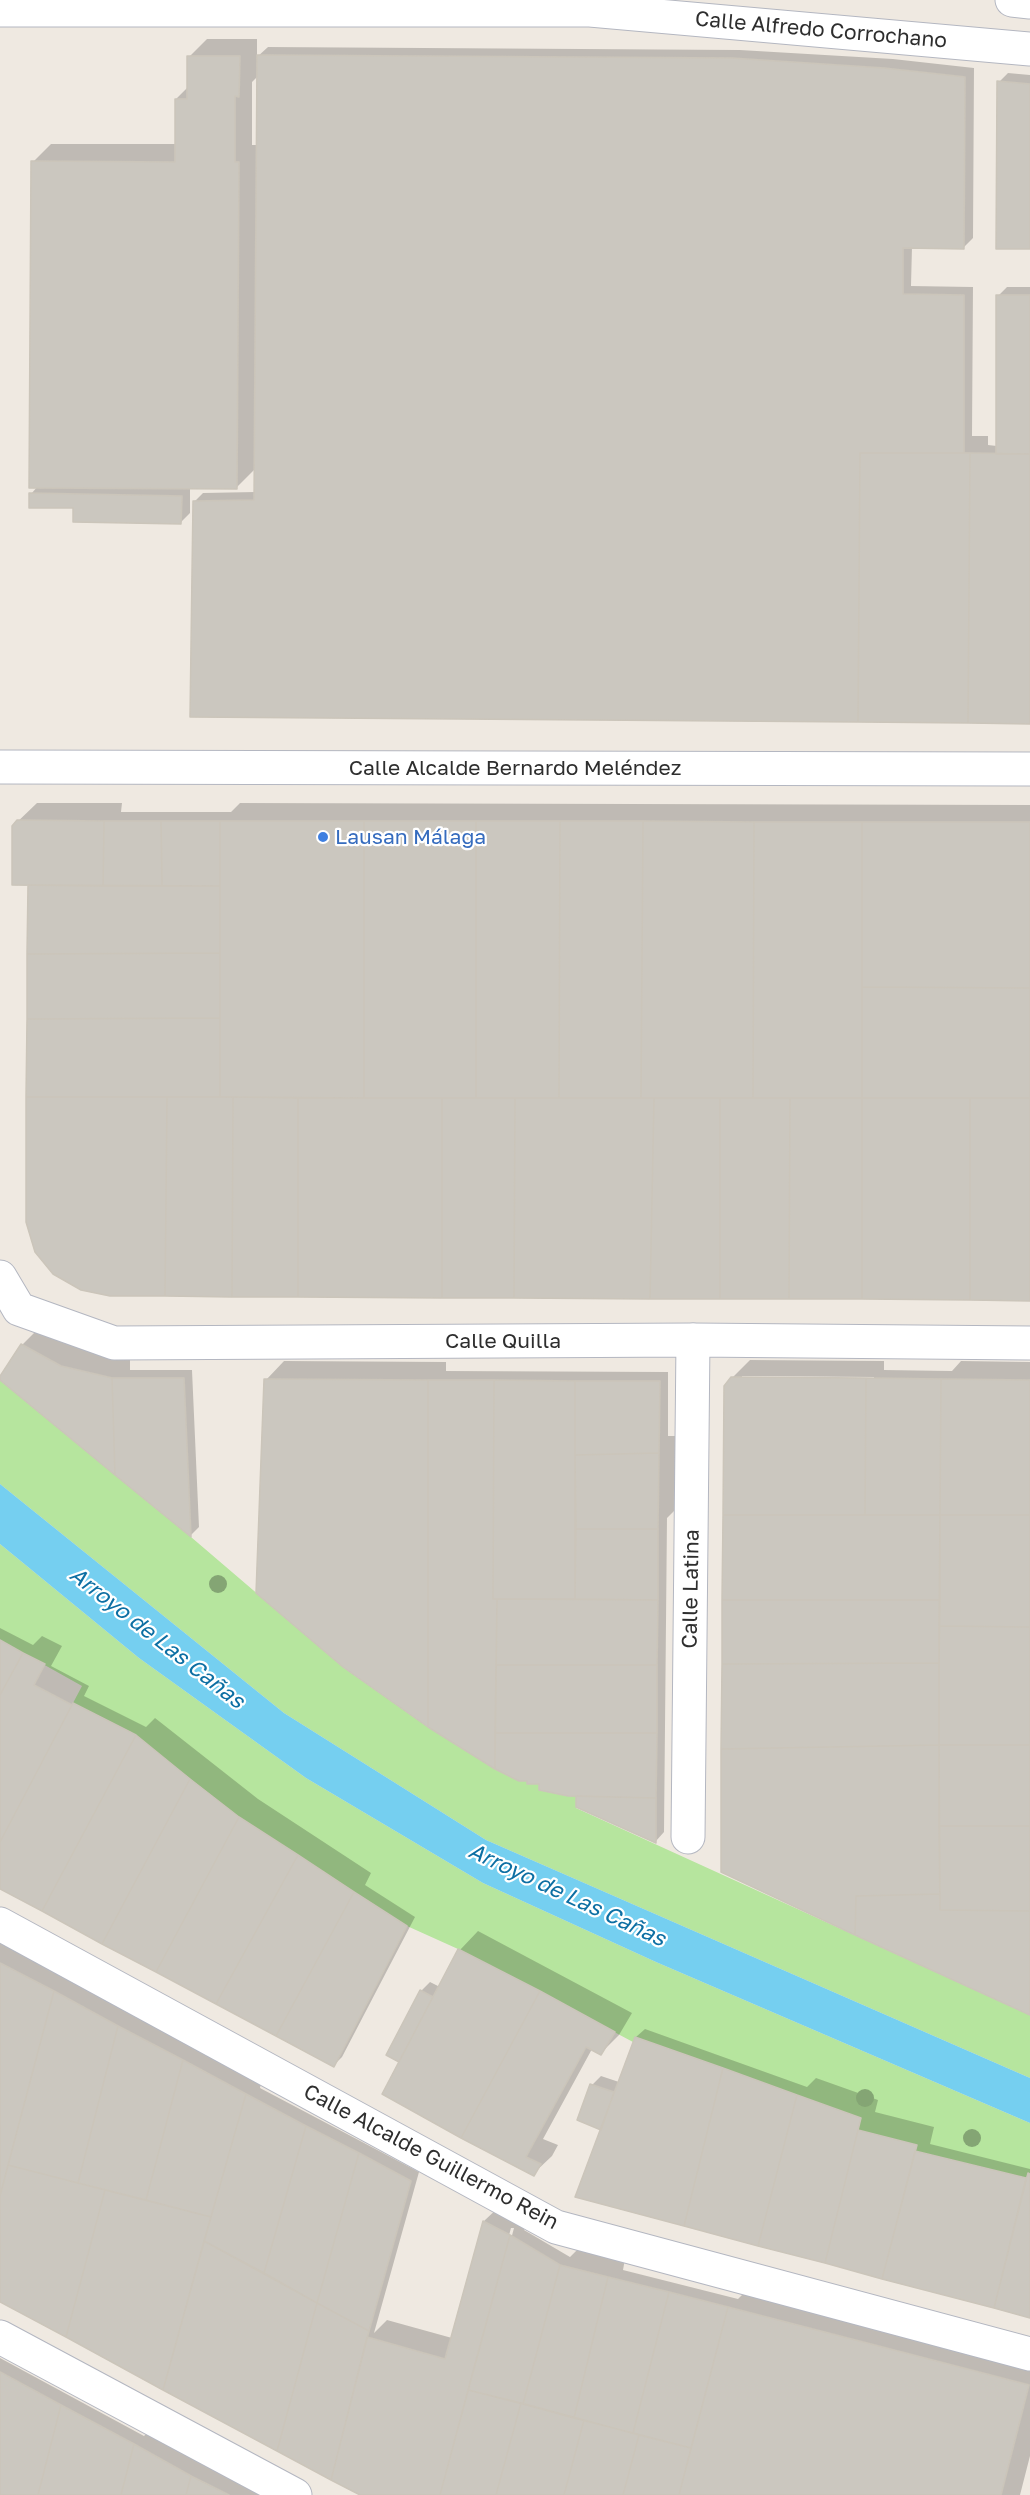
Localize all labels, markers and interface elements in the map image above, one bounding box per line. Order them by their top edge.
street label: Calle Alfredo Corrochano [694,6,948,54]
street label: Calle Alcalde Bernardo Meléndez [349,755,681,781]
place label: Lausan Málaga [335,824,486,850]
marker: Lausan Málaga [316,830,330,844]
street label: Calle Quilla [445,1328,561,1354]
street label: Calle Latina [677,1529,705,1649]
water label: Arroyo de Las Cañas [64,1562,250,1714]
water label: Arroyo de Las Cañas [464,1838,670,1952]
street label: Calle Alcalde Guillermo Rein [299,2079,563,2235]

